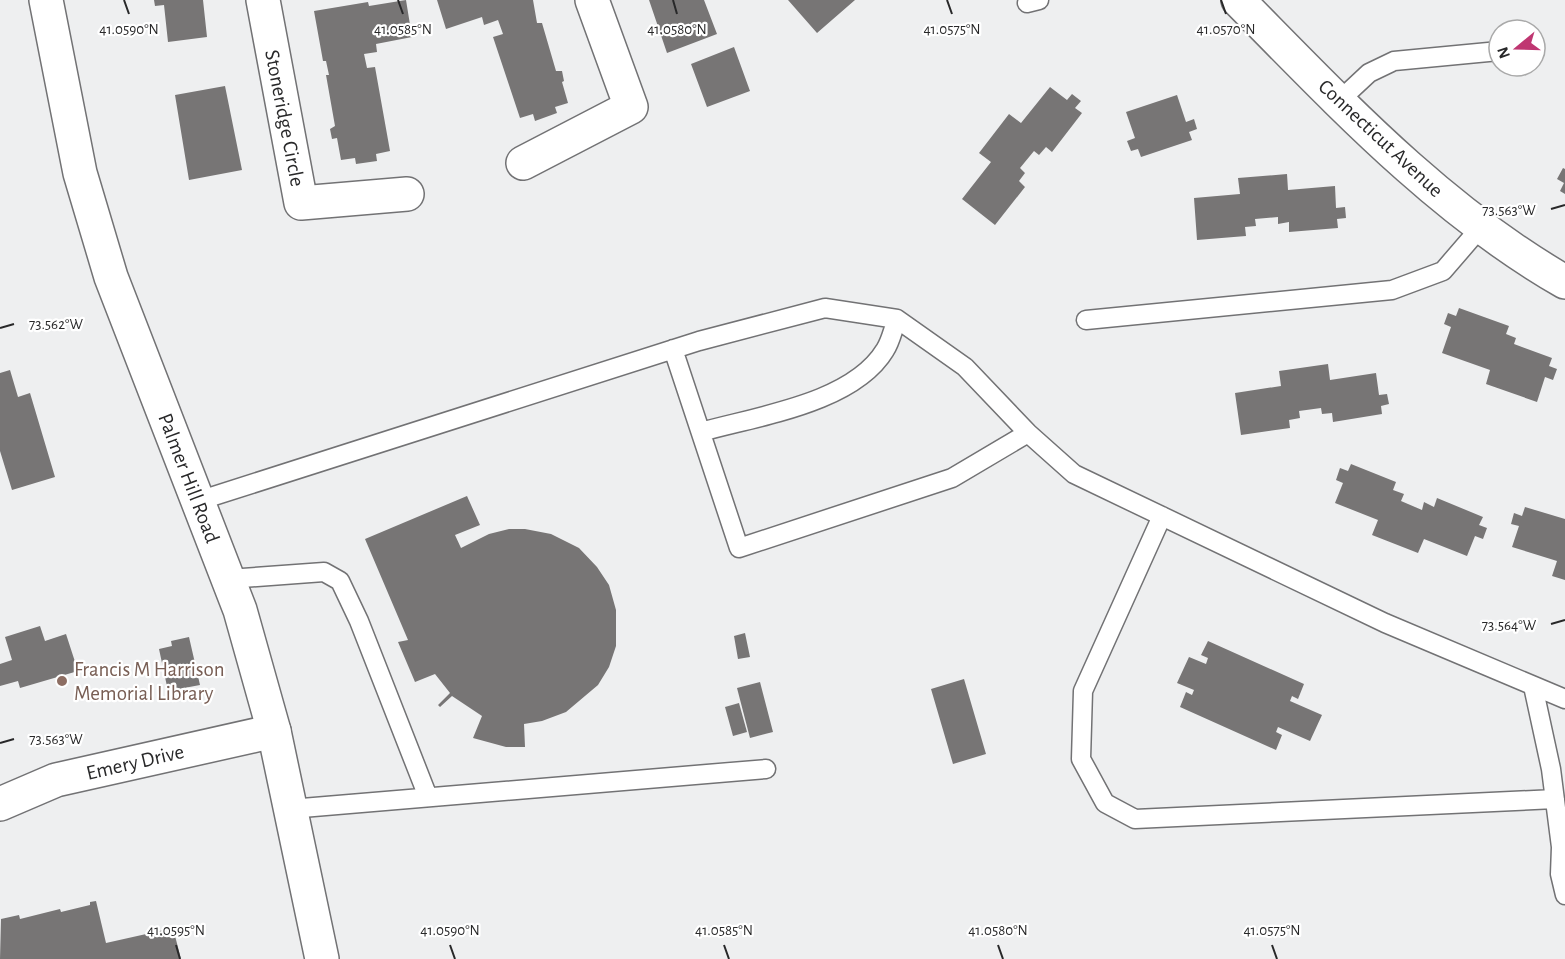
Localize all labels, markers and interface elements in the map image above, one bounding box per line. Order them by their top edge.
north arrow [1487,18,1547,78]
text: 41.0590°N [99,22,159,37]
text: 41.0585°N [374,22,432,37]
text: 41.0580°N [647,22,707,37]
text: 41.0575°N [923,22,981,37]
text: 41.0570°N [1197,22,1255,37]
text: N [1494,45,1513,60]
street label: Stoneridge Circle [261,48,308,188]
street label: Connecticut Avenue [1314,76,1447,201]
text: 73.563°W [1482,203,1536,218]
text: 73.562°W [29,317,84,332]
street label: Palmer Hill Road [154,410,223,546]
text: 73.564°W [1482,618,1537,633]
place label: Francis M Harrison Memorial Library [74,659,224,704]
marker: Francis M Harrison Memorial Library [55,674,69,688]
text: 73.563°W [29,732,83,747]
street label: Emery Drive [84,741,186,784]
text: 41.0595°N [147,923,205,938]
text: 41.0590°N [420,923,480,938]
text: 41.0585°N [695,923,753,938]
text: 41.0580°N [968,923,1028,938]
text: 41.0575°N [1243,923,1301,938]

